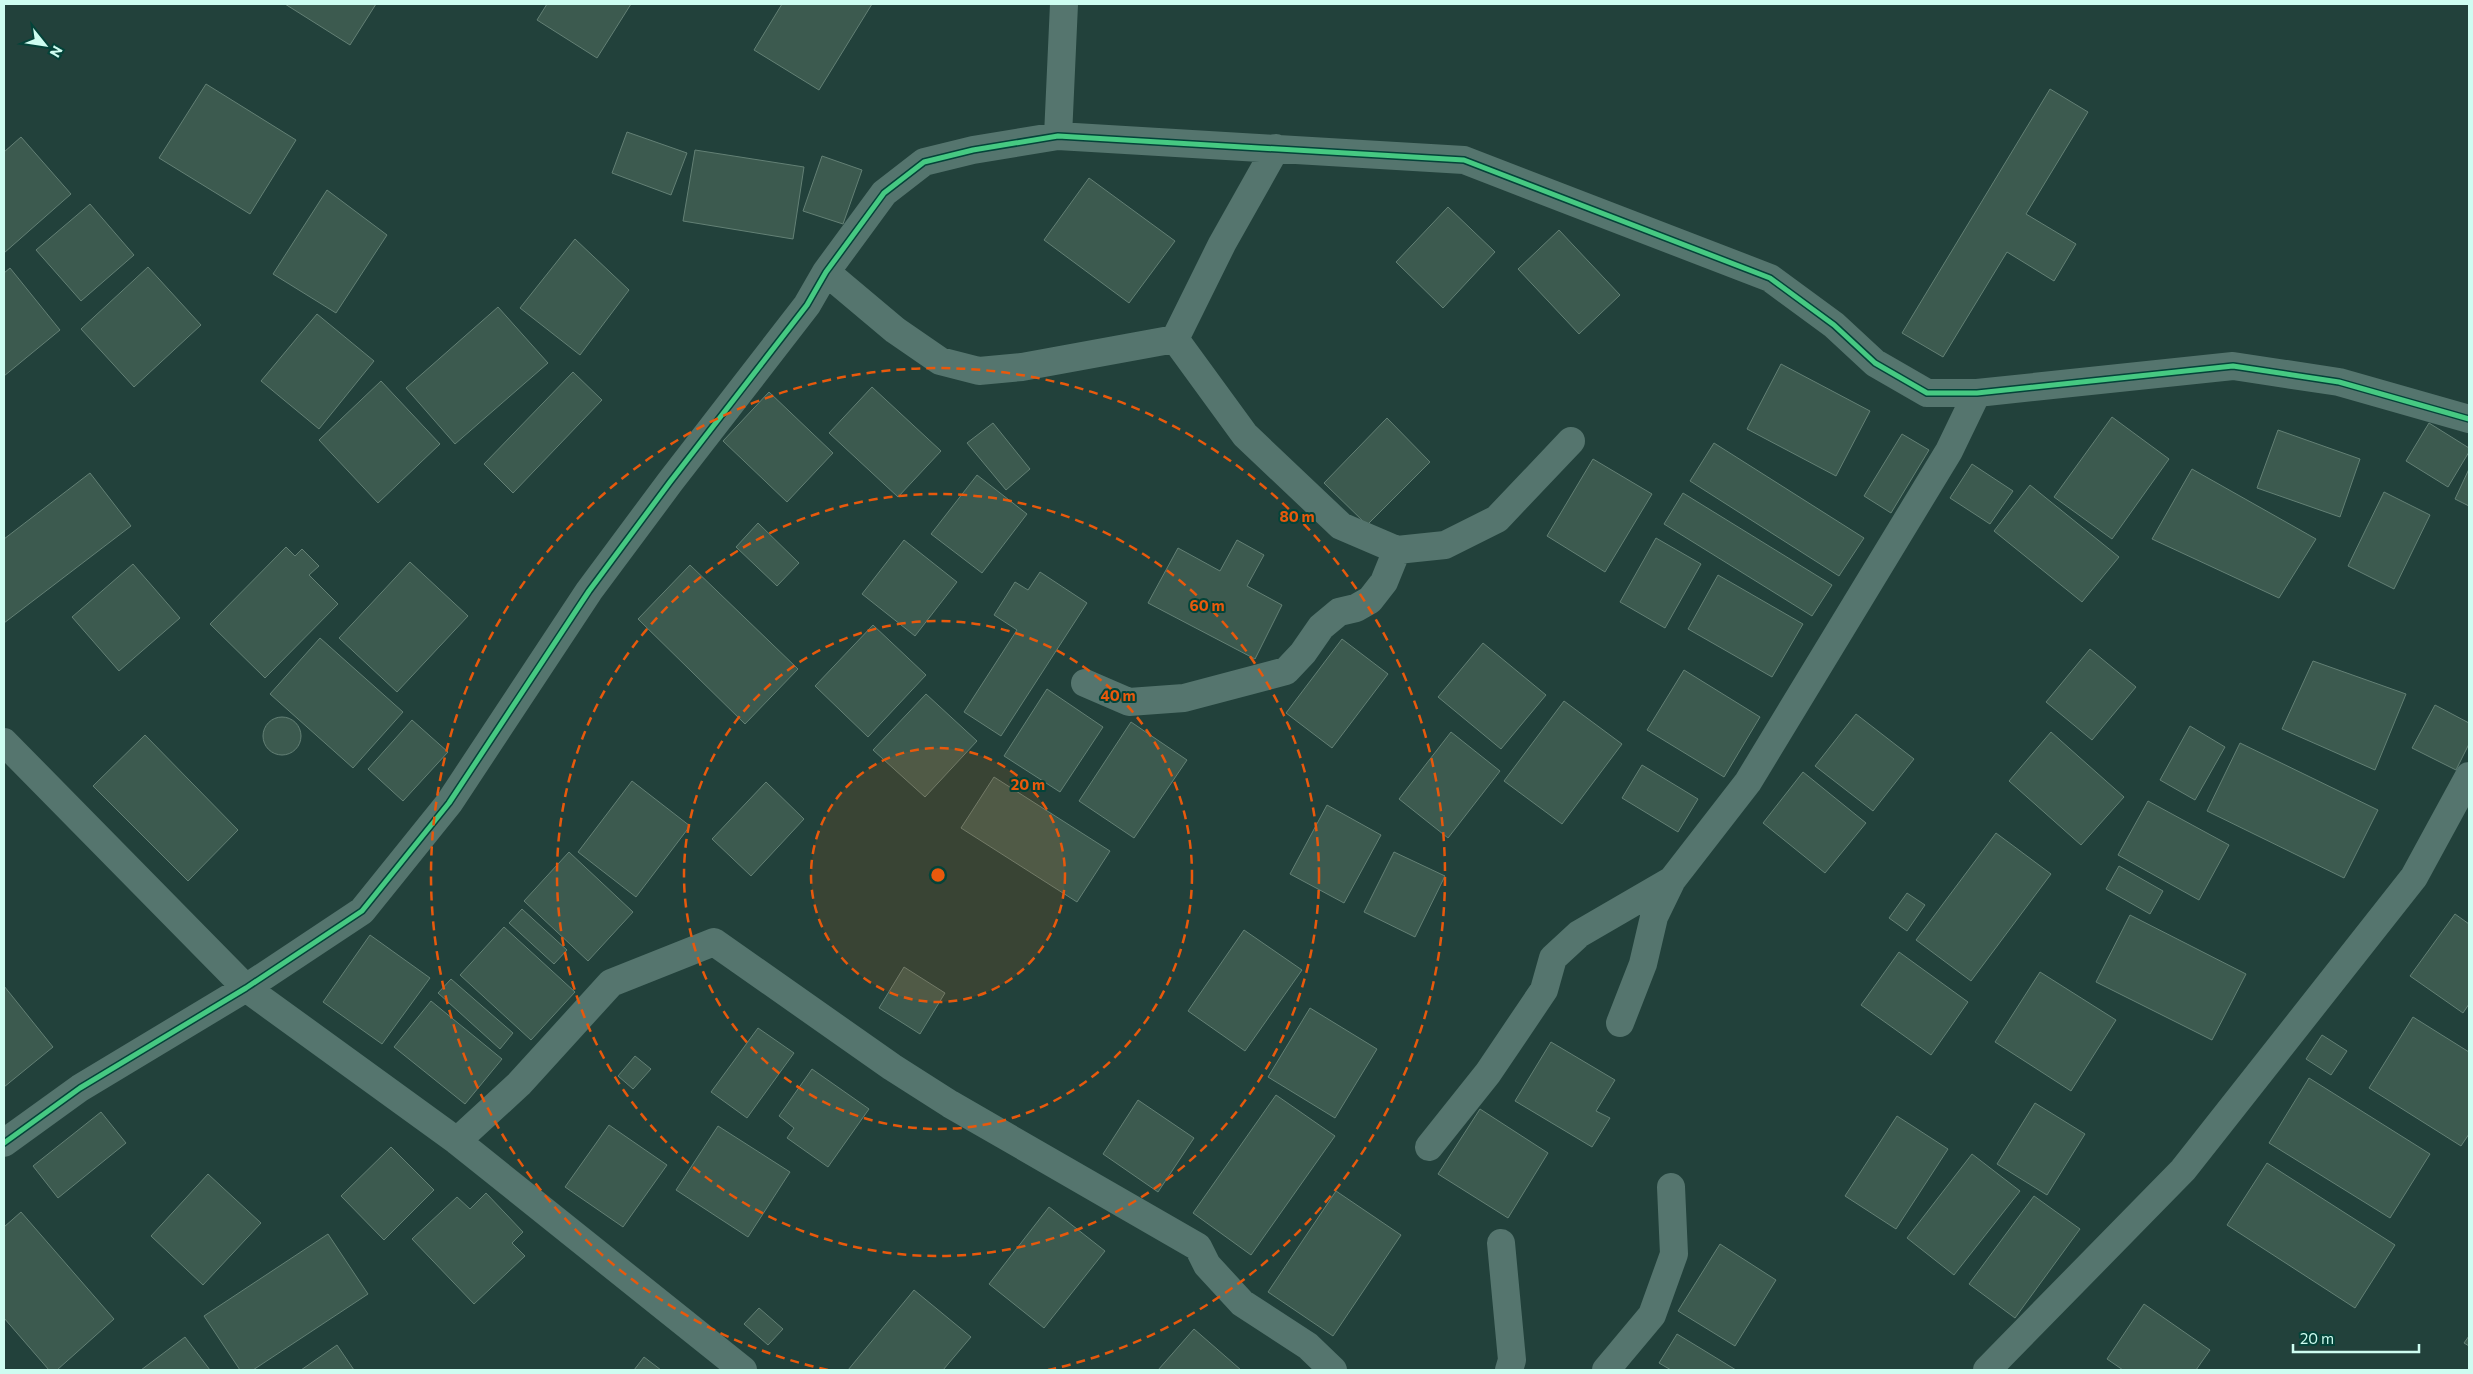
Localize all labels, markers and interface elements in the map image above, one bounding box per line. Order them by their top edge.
north arrow [20,20,70,70]
text: N [47,43,67,61]
text: 80 m [1279,507,1315,525]
text: 60 m [1189,596,1225,614]
text: 40 m [1100,686,1136,704]
text: 20 m [1011,775,1045,793]
centre of rings [929,866,947,884]
scale bar [2293,1322,2419,1354]
text: 20 m [2300,1329,2334,1347]

